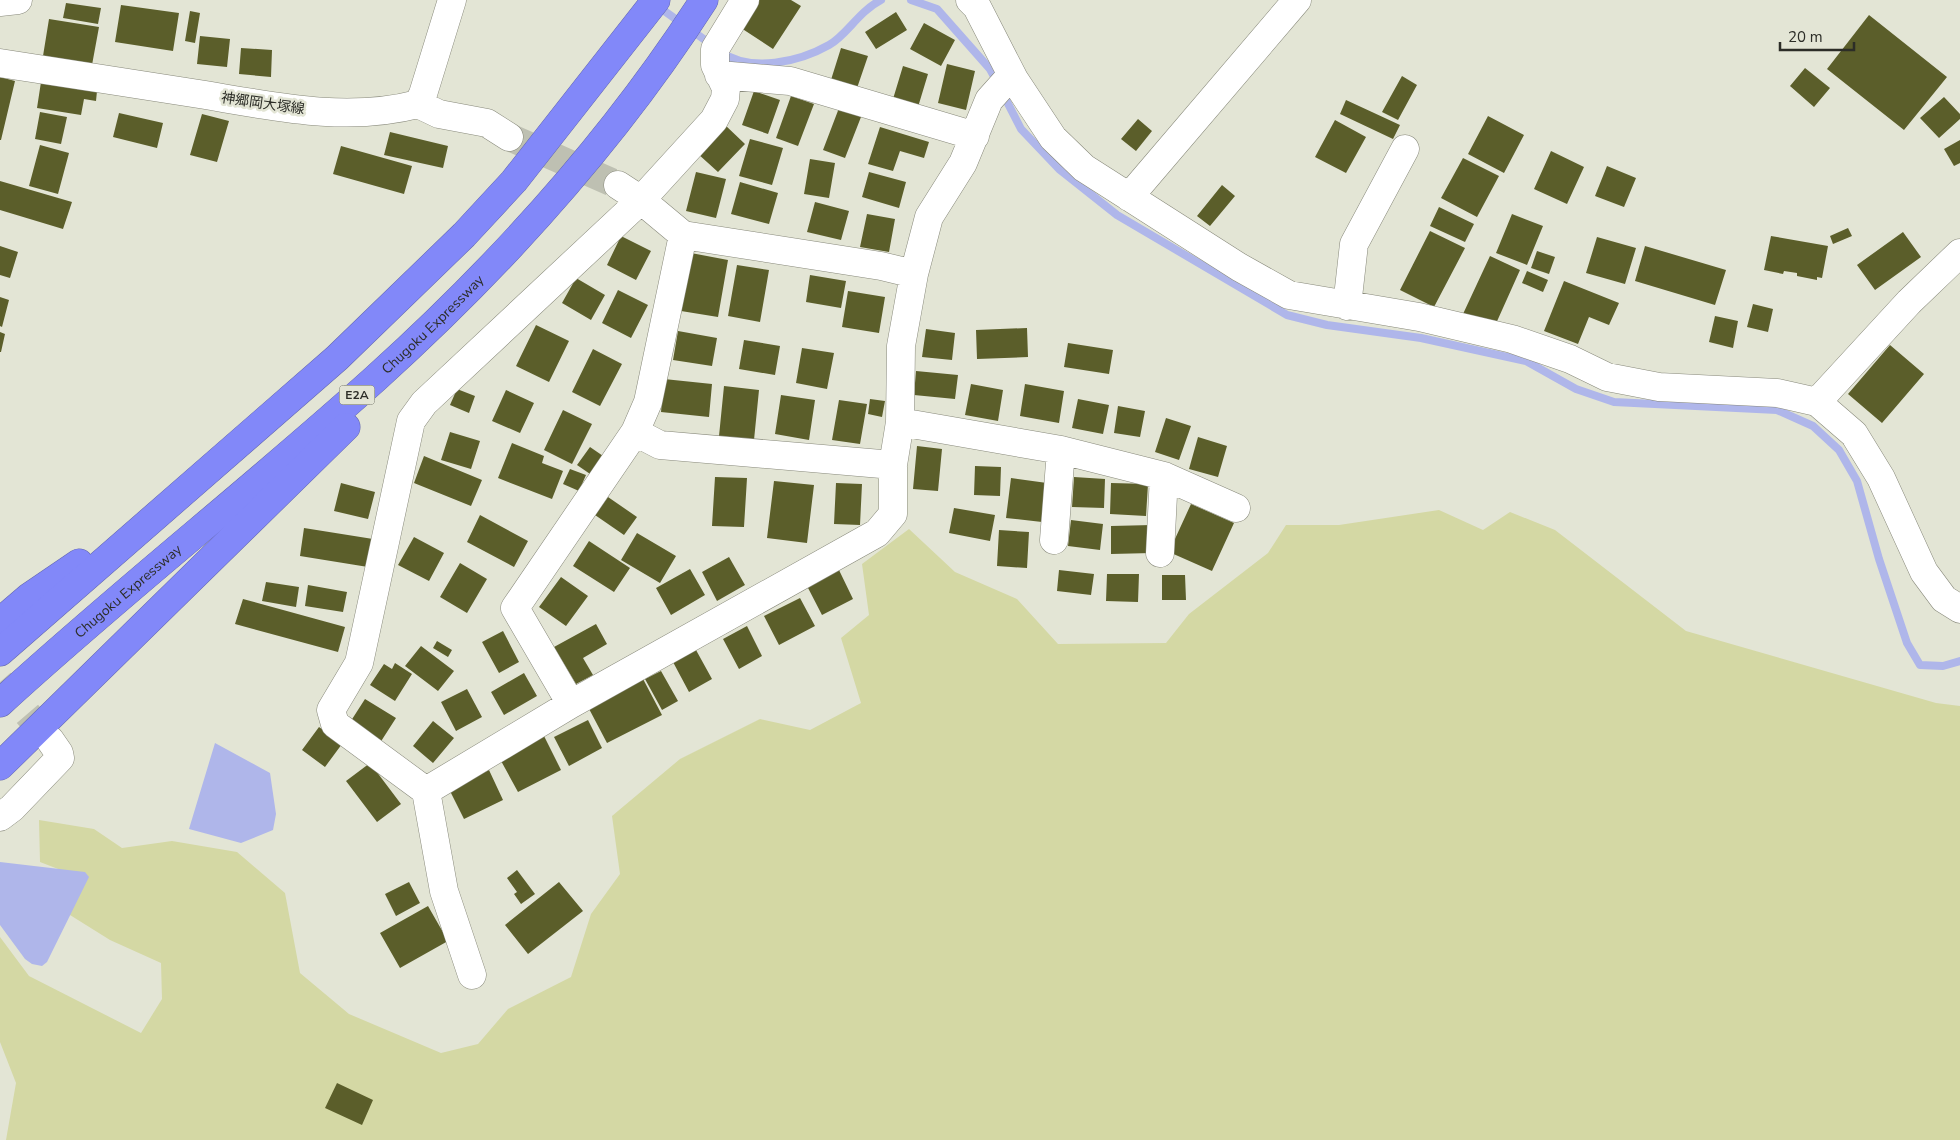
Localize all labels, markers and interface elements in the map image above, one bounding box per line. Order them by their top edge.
scale bar [1780,20,1854,52]
text: 20 m [1788,27,1823,47]
street label: 神郷岡大塚線 [220,88,306,119]
street label: Chugoku Expressway [378,270,489,378]
road number: E2A [340,386,374,404]
street label: Chugoku Expressway [70,540,186,642]

